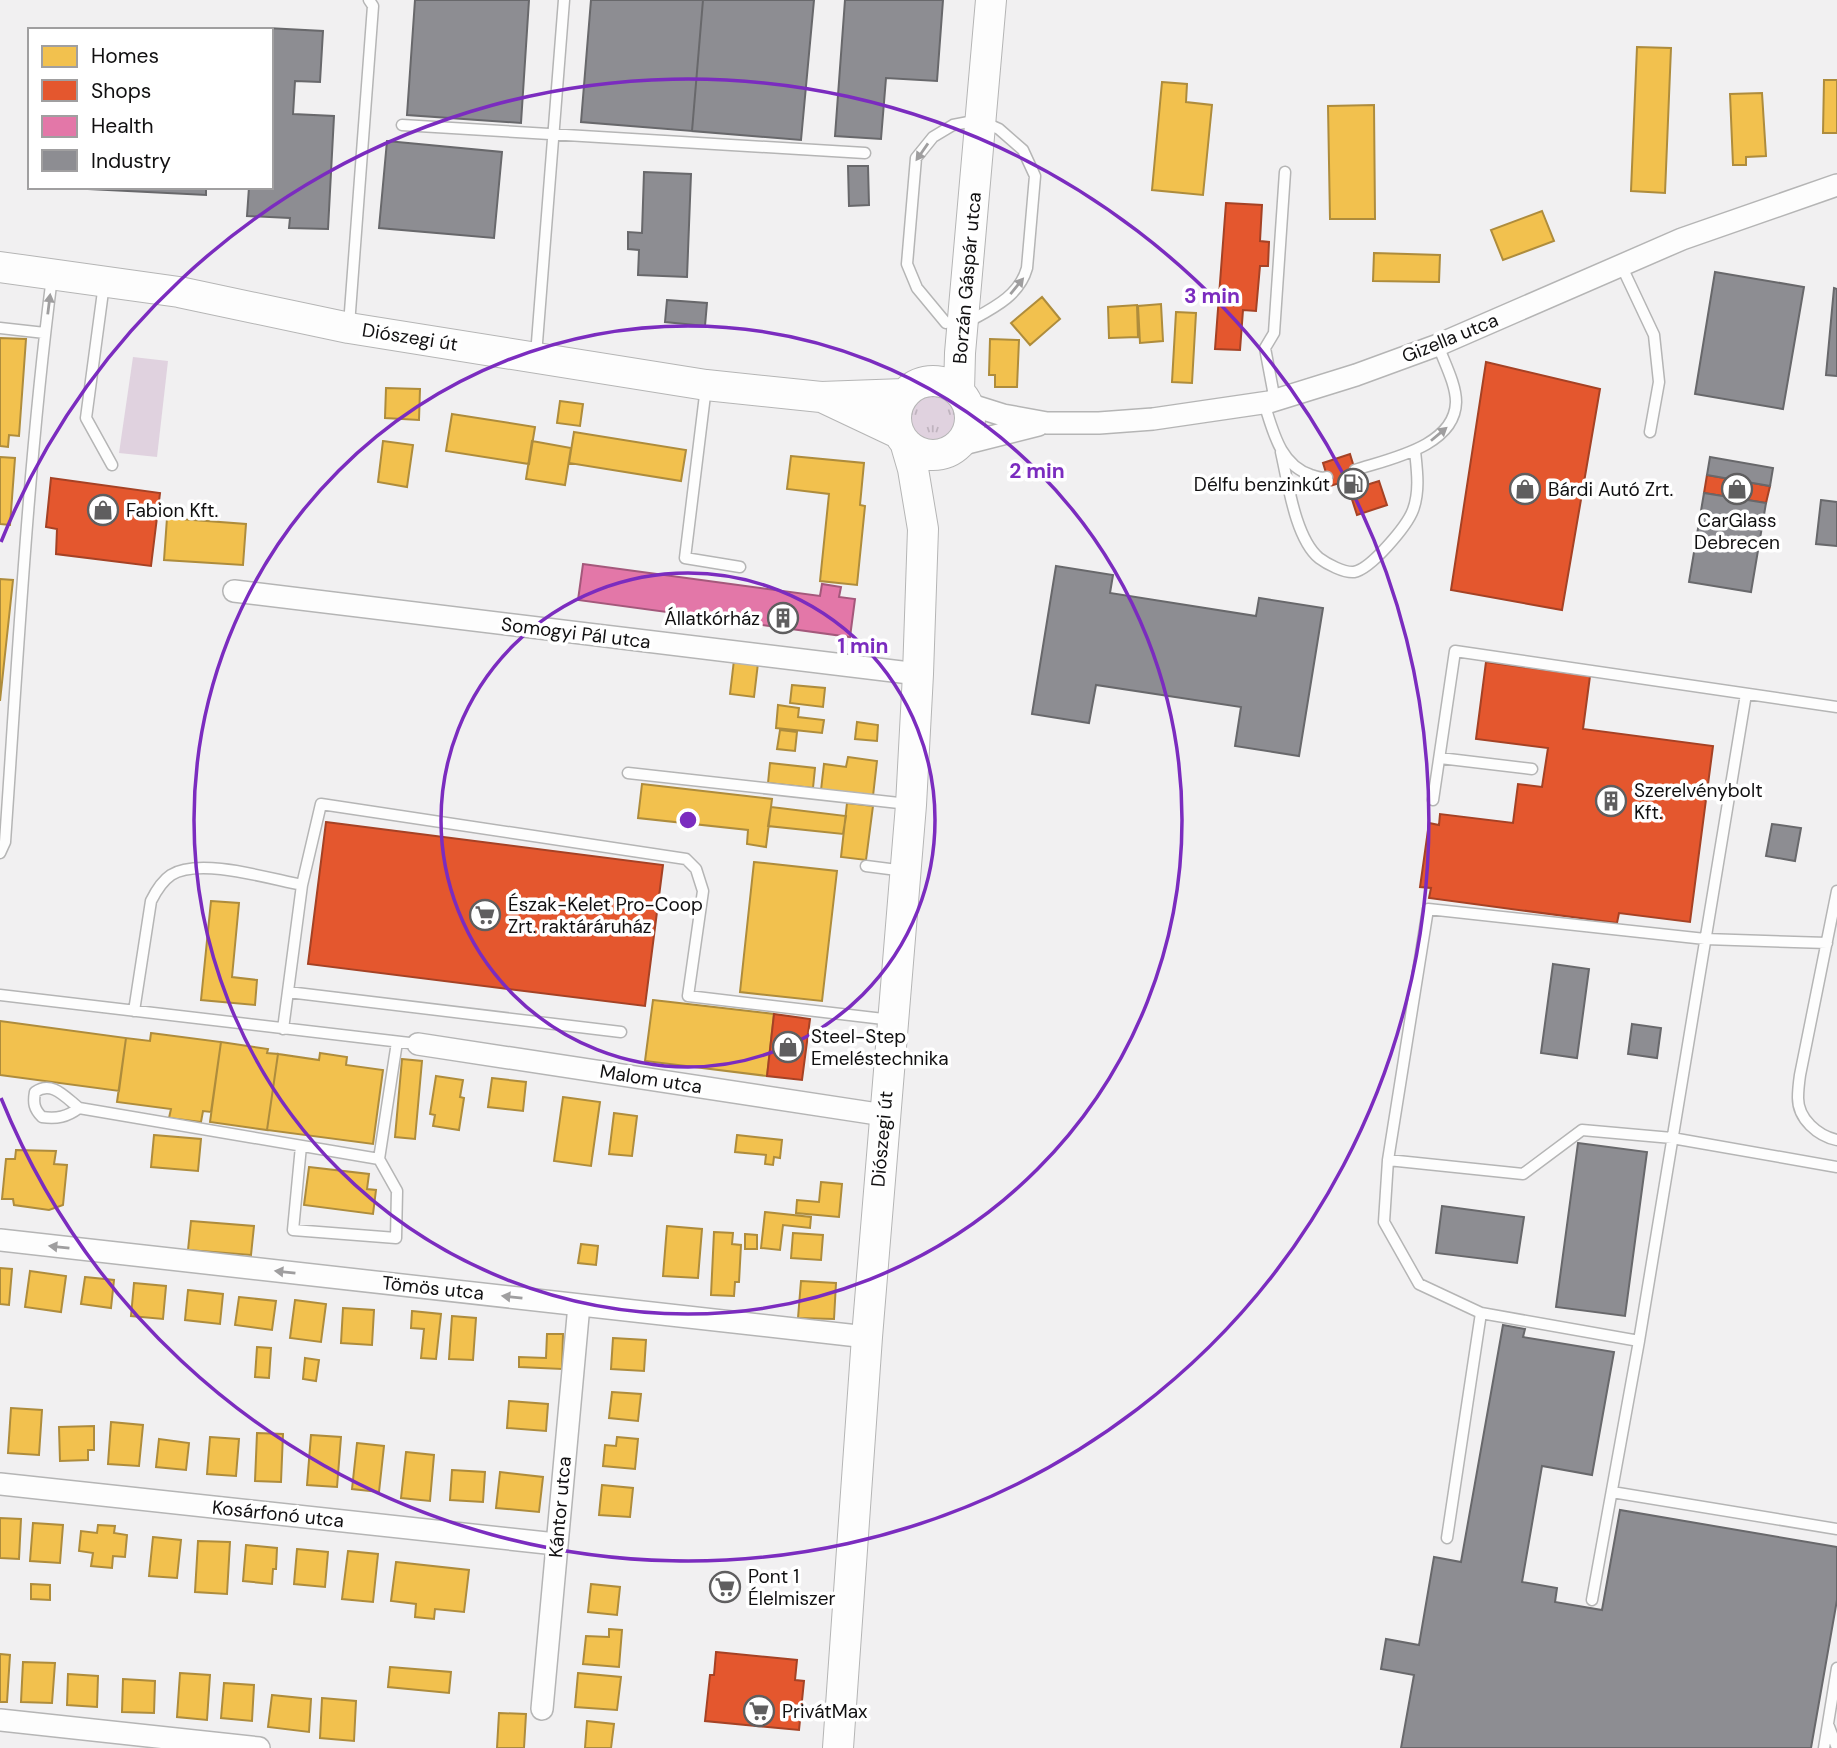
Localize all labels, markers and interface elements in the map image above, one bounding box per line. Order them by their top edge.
legend [28,28,273,189]
text: Homes [91,42,159,70]
text: Shops [91,77,151,105]
text: Health [91,112,154,140]
one-way arrow [916,142,929,162]
text: Industry [91,147,171,175]
street label: Borzán Gáspár utca [947,191,987,365]
one-way arrow [1010,277,1025,295]
text: 3 min [1184,282,1240,310]
one-way arrow [43,292,54,314]
street label: Gizella utca [1398,307,1502,369]
street label: Diószegi út [360,317,460,357]
one-way arrow [1430,426,1448,442]
text: 2 min [1009,457,1065,485]
fuel station icon: Délfu benzinkút [1336,467,1370,501]
place label: Délfu benzinkút [1194,472,1330,497]
shop icon: Bárdi Autó Zrt. [1508,472,1542,506]
shop icon: CarGlass Debrecen [1720,472,1754,506]
place label: Bárdi Autó Zrt. [1548,477,1673,502]
shop icon: Fabion Kft. [86,493,120,527]
place label: Fabion Kft. [126,498,218,523]
place label: CarGlass Debrecen [1694,508,1780,555]
building icon: Állatkórház [766,601,800,635]
place label: Állatkórház [664,606,760,631]
street label: Somogyi Pál utca [500,611,652,655]
text: 1 min [837,632,889,660]
place label: Szerelvénybolt Kft. [1634,778,1763,825]
building icon: Szerelvénybolt Kft. [1594,784,1628,818]
centre of rings [676,808,700,832]
place label: Észak-Kelet Pro-Coop Zrt. raktáráruház [508,892,703,939]
supermarket icon: Észak-Kelet Pro-Coop Zrt. raktáráruház [468,898,502,932]
place label: Steel-Step Emeléstechnika [811,1024,949,1071]
shop icon: Steel-Step Emeléstechnika [771,1030,805,1064]
street label: Malom utca [598,1059,704,1099]
street label: Diószegi út [865,1090,899,1188]
one-way arrow [48,1241,70,1252]
one-way arrow [274,1266,296,1277]
street label: Tömös utca [381,1270,485,1306]
one-way arrow [500,1291,522,1302]
street label: Kántor utca [543,1455,577,1559]
street label: Kosárfonó utca [211,1495,345,1533]
place label: Pont 1 Élelmiszer [748,1564,836,1611]
supermarket icon: Pont 1 Élelmiszer [708,1570,742,1604]
supermarket icon: PrivátMax [742,1694,776,1728]
place label: PrivátMax [782,1699,868,1724]

